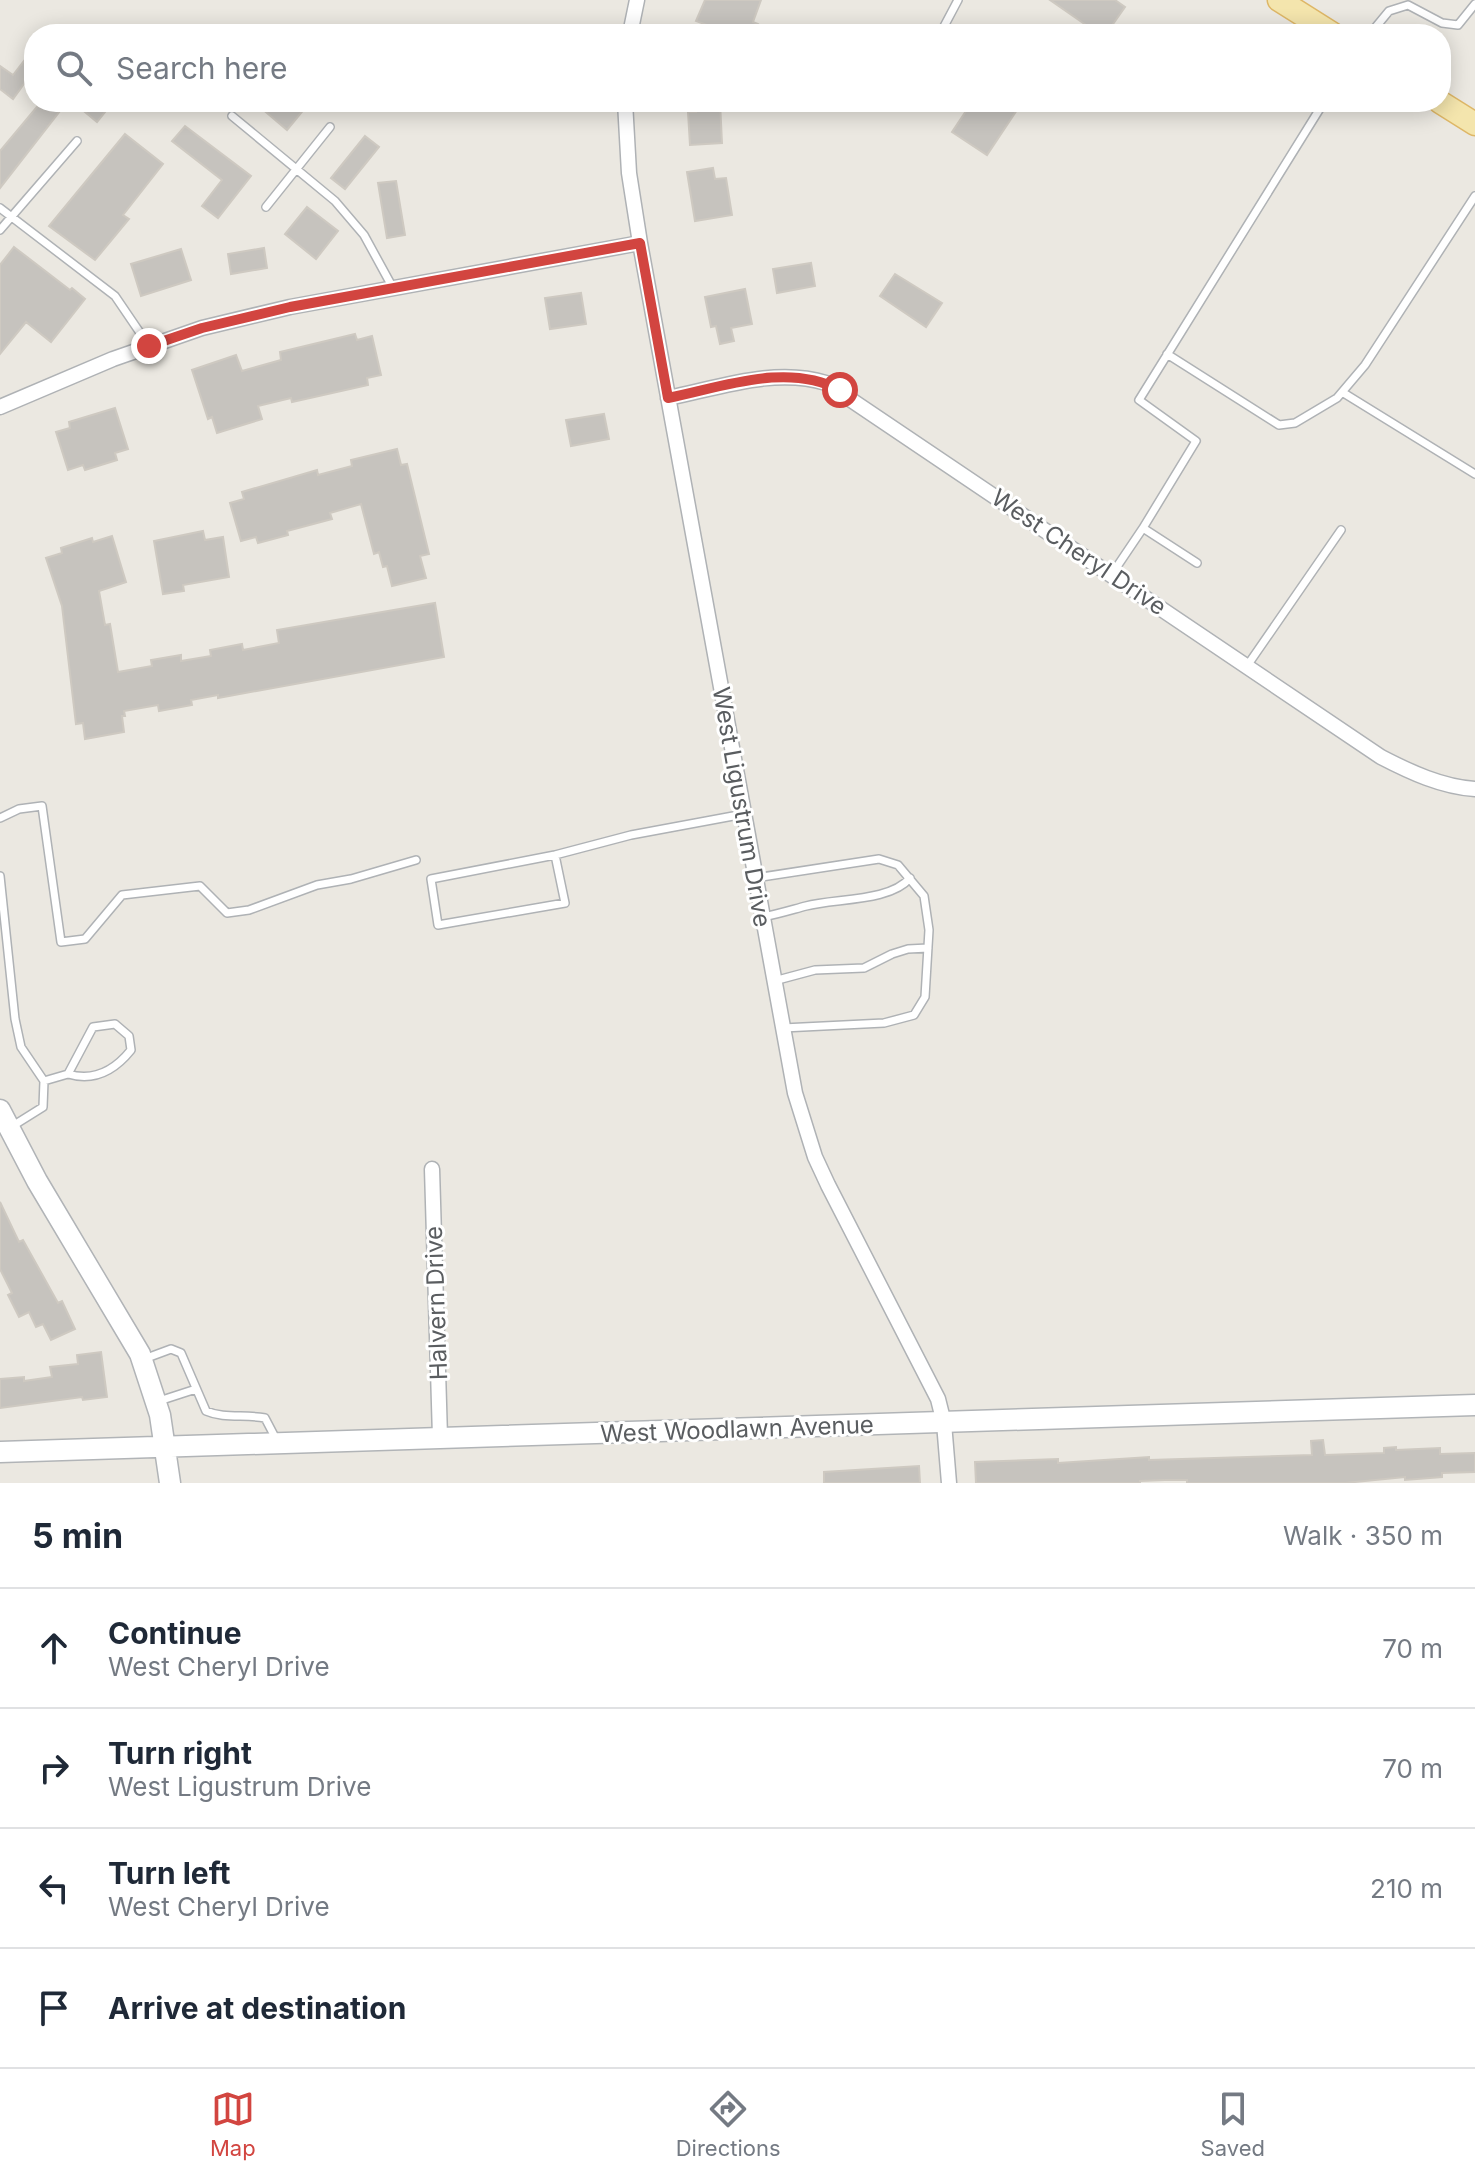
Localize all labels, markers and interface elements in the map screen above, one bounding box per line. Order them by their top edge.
search box [24,24,1451,112]
icon: search [52,46,96,90]
text: Search here [116,50,288,86]
route end [131,328,167,364]
route start [822,372,858,408]
street label: West Cheryl Drive [986,483,1172,621]
street label: West Ligustrum Drive [707,685,777,929]
street label: Halvern Drive [419,1225,453,1381]
street label: West Woodlawn Avenue [600,1410,874,1448]
text: 5 min [32,1515,123,1556]
text: Walk · 350 m [1283,1520,1443,1551]
text: Continue [108,1615,242,1651]
icon: ahead [32,1626,76,1670]
text: 70 m [1382,1633,1443,1664]
text: West Cheryl Drive [108,1651,330,1682]
text: Turn right [108,1735,252,1771]
icon: right [32,1746,76,1790]
text: 70 m [1382,1753,1443,1784]
text: West Ligustrum Drive [108,1771,371,1802]
text: Turn left [108,1855,230,1891]
icon: left [32,1866,76,1910]
text: 210 m [1370,1873,1443,1904]
text: West Cheryl Drive [108,1891,330,1922]
icon: arrive [32,1986,76,2030]
text: Arrive at destination [108,1990,406,2026]
tab: Map [210,2087,256,2161]
tab: Directions [676,2087,781,2161]
tab: Saved [1201,2087,1265,2161]

